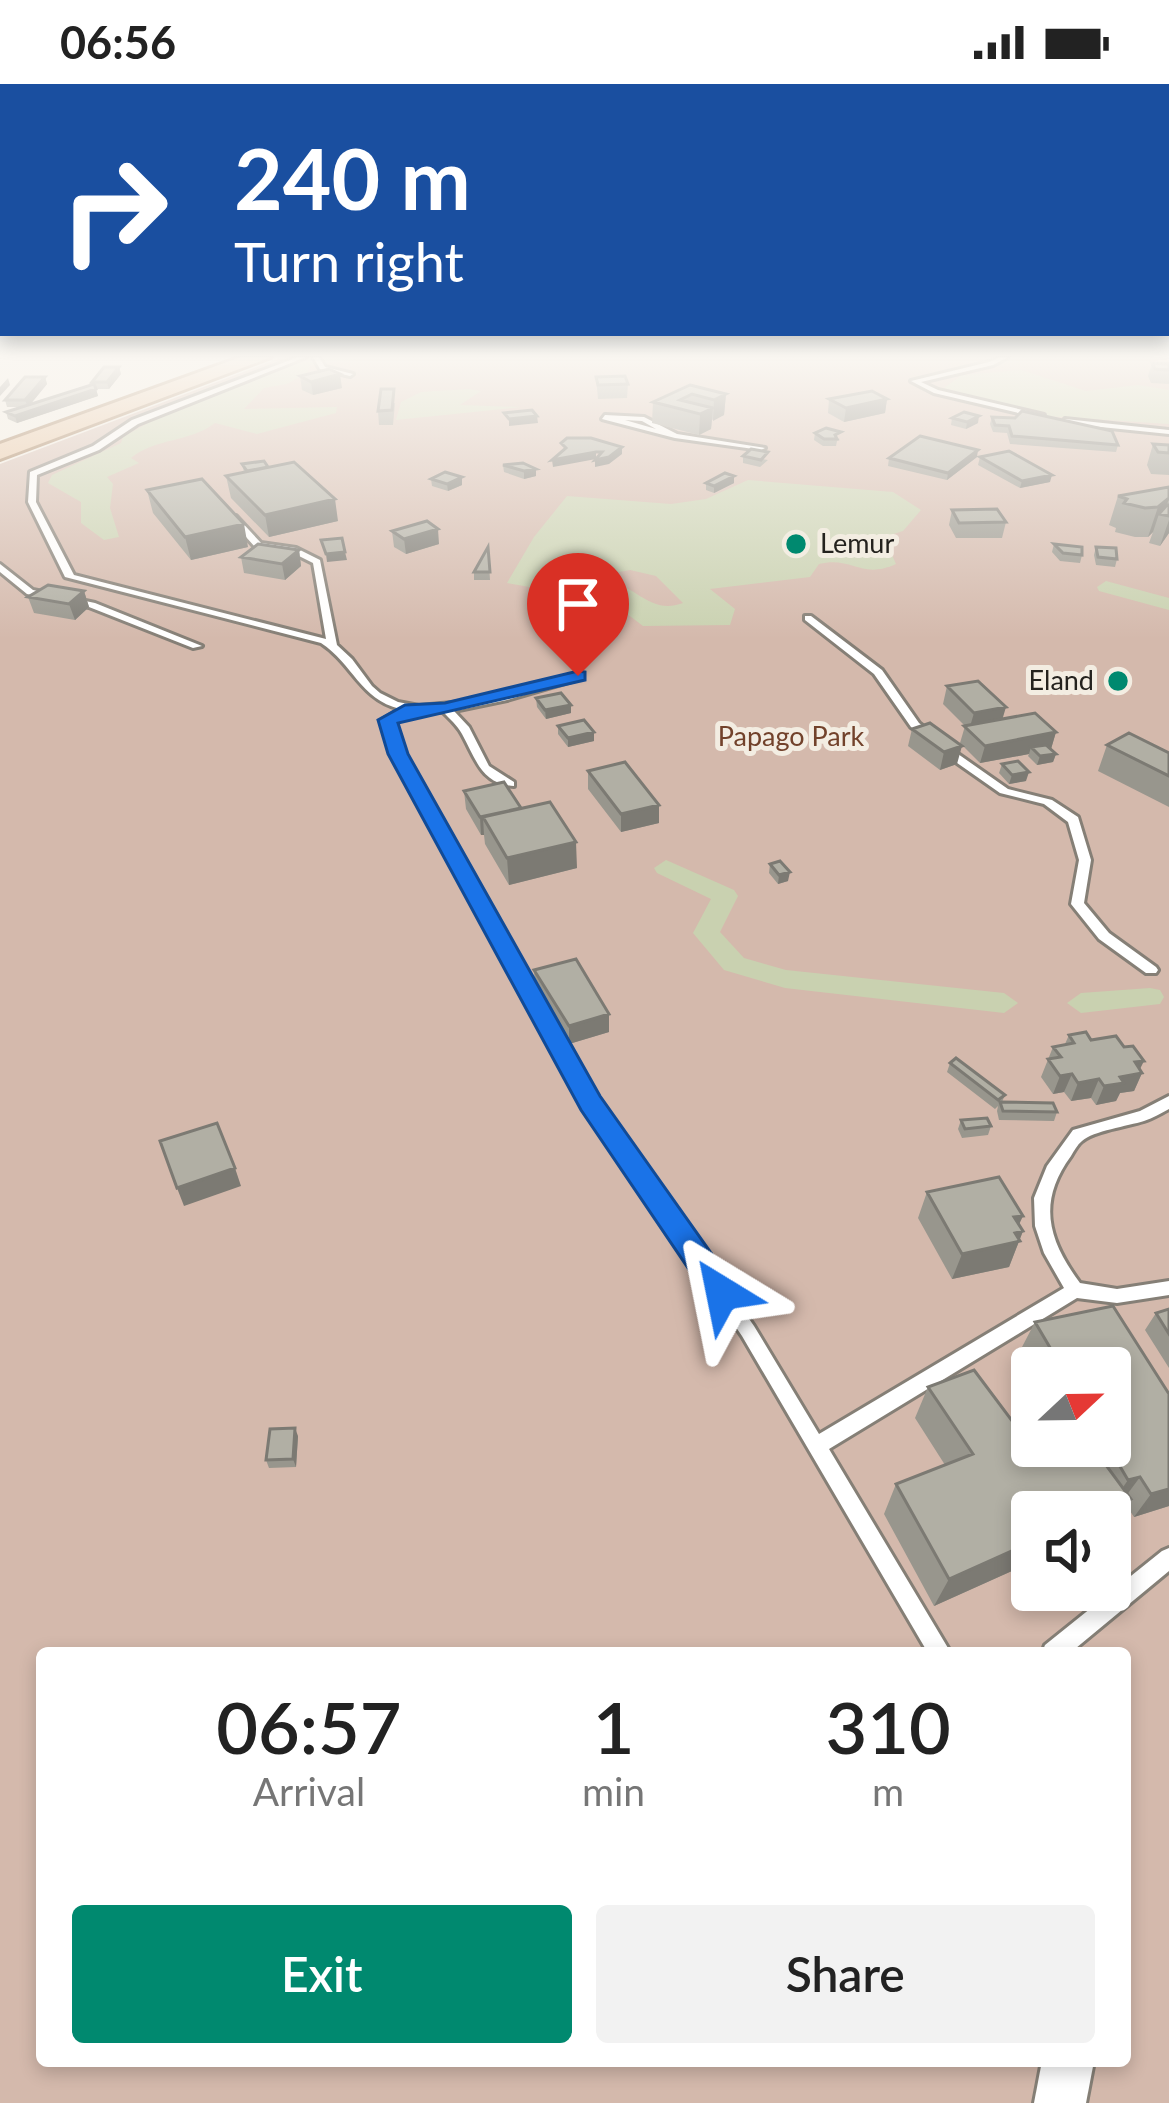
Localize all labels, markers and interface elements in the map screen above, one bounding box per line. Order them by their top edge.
text: 06:56 [60,15,176,69]
text: 240 m [234,127,471,228]
icon: right [36,132,192,288]
text: Turn right [234,229,464,294]
place label: Lemur [820,526,894,559]
marker: Lemur [783,531,809,557]
pin [527,553,629,676]
icon: arrive [545,571,611,637]
place label: Eland [1029,663,1094,696]
marker: Eland [1105,668,1131,694]
park label: Papago Park [718,719,865,752]
position arrow [659,1230,785,1356]
north arrow [1011,1347,1131,1467]
map controls [1011,1347,1131,1611]
button: sound [1011,1491,1131,1611]
text: 06:57 [216,1683,402,1769]
text: 1 [593,1683,634,1769]
text: 310 [825,1683,951,1769]
text: Arrival [253,1768,365,1814]
text: min [582,1768,645,1814]
text: m [872,1768,904,1814]
button: Exit [72,1905,572,2043]
button: Share [596,1905,1095,2043]

